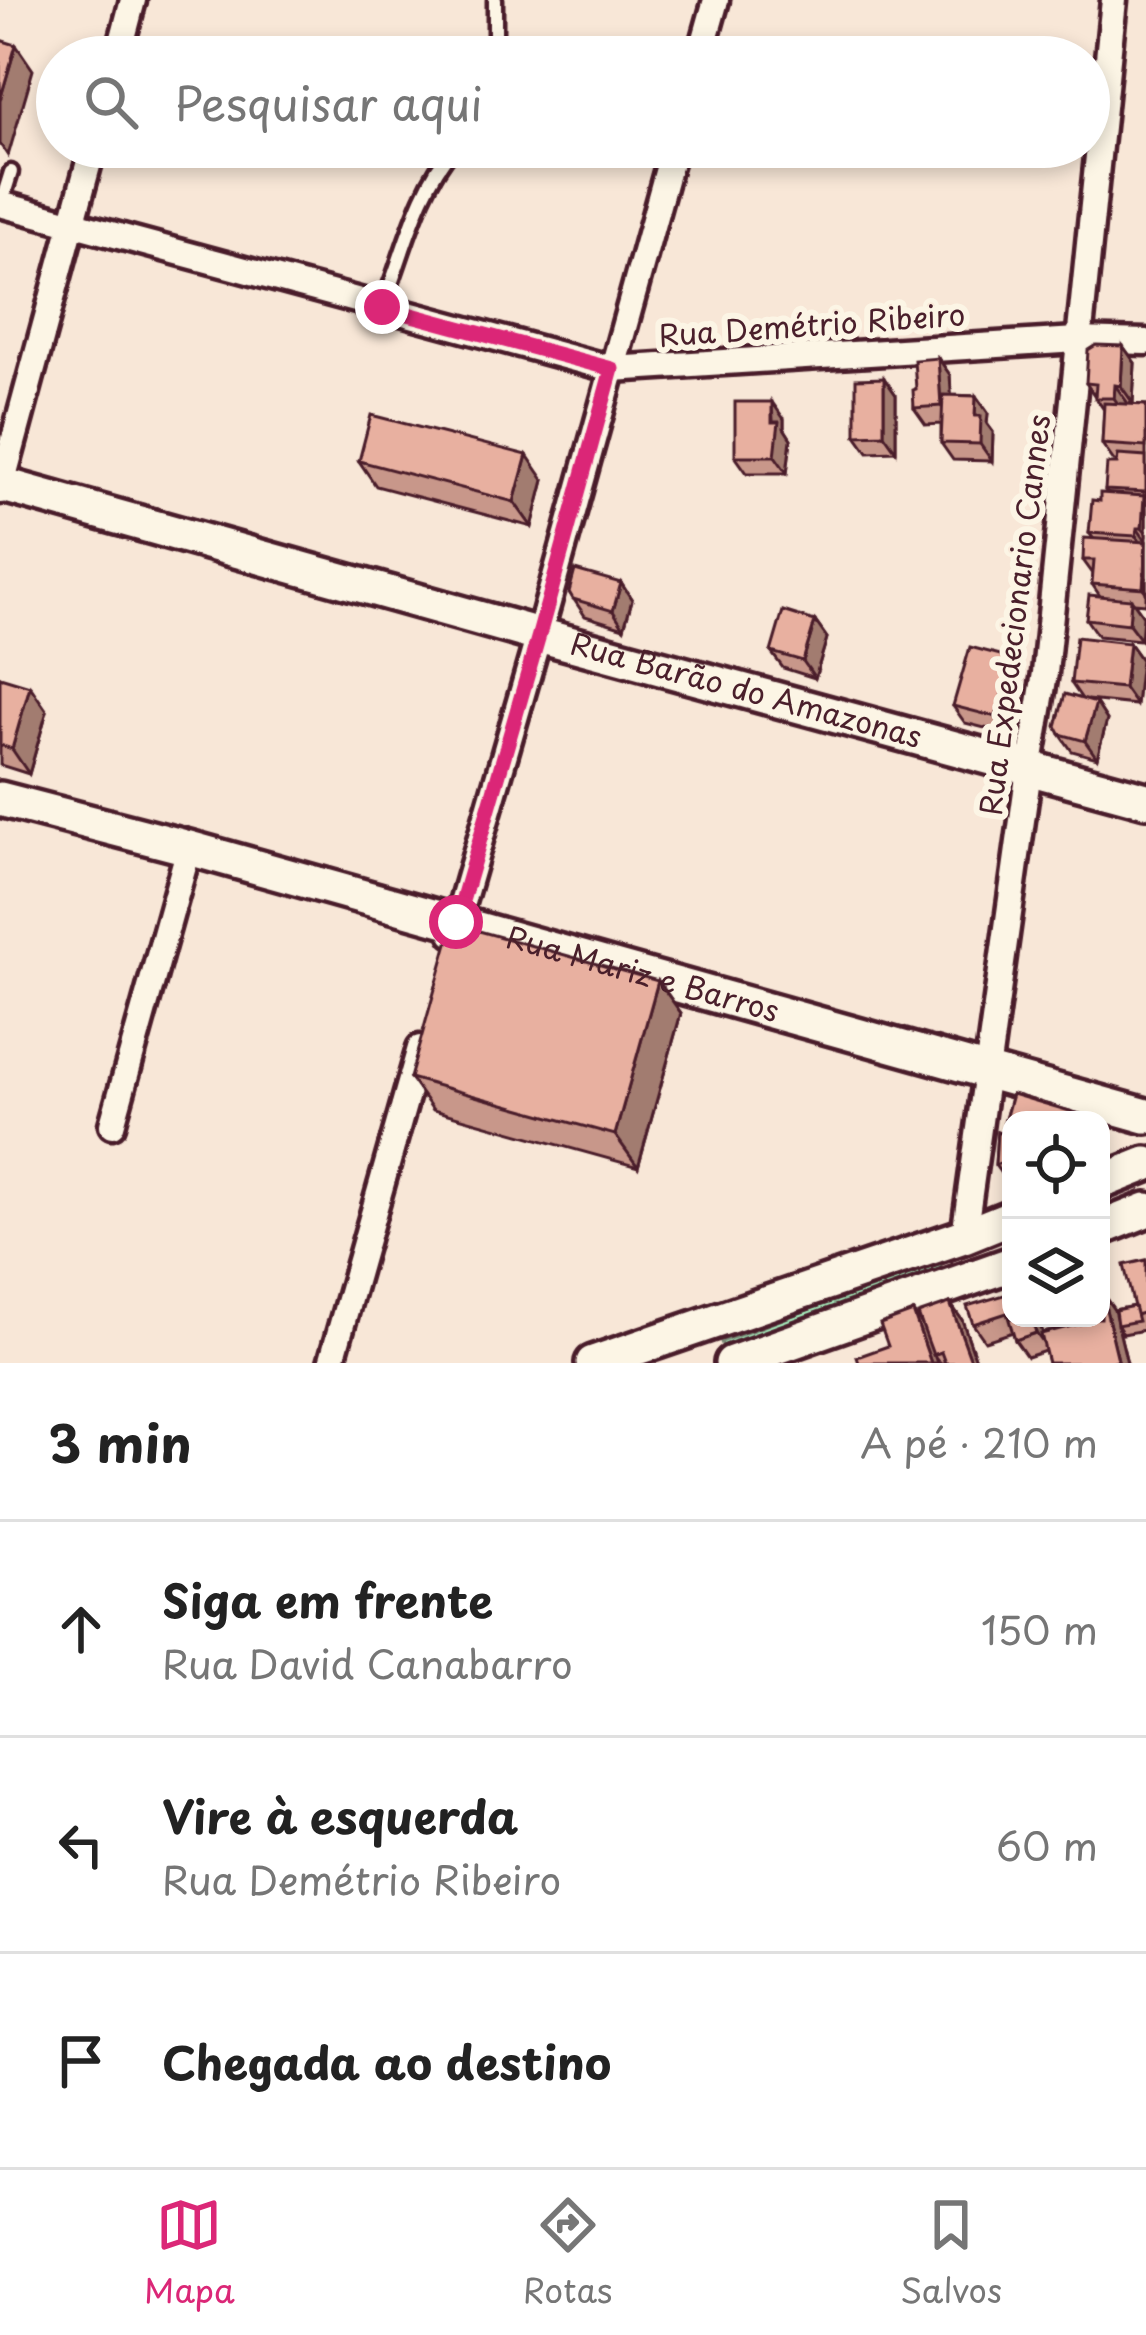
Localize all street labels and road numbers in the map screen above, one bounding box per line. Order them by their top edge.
street label: Rua Demétrio Ribeiro [657,290,967,357]
street label: Rua Expedecionario Cannes [967,412,1060,818]
street label: Rua Barão do Amazonas [566,620,927,758]
street label: Rua Mariz e Barros [501,913,785,1032]

